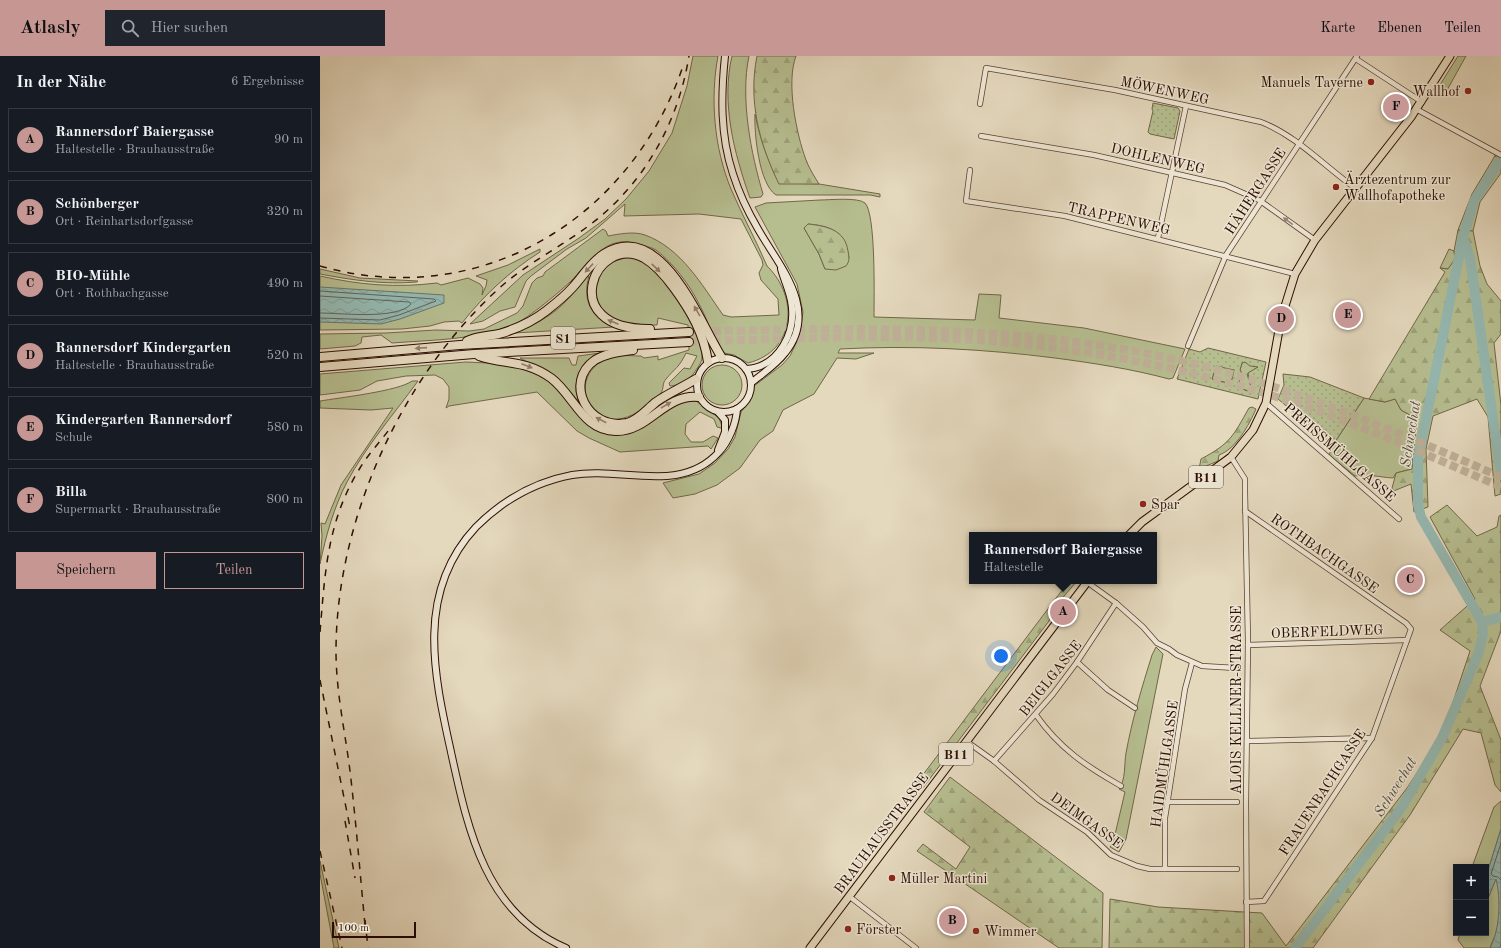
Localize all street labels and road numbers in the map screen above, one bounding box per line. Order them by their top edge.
street label: MÖWENWEG [1119,72,1211,107]
street label: DOHLENWEG [1109,141,1206,177]
street label: HÄHERGASSE [1220,144,1289,237]
street label: TRAPPENWEG [1066,200,1171,238]
road number: S1 [551,327,575,349]
street label: PREISSMÜHLGASSE [1281,398,1400,505]
road number: B11 [1189,466,1223,488]
street label: ROTHBACHGASSE [1268,511,1381,596]
street label: ALOIS KELLNER-STRASSE [1230,605,1244,795]
street label: OBERFELDWEG [1270,623,1384,641]
street label: BEIGLGASSE [1017,638,1085,719]
street label: HAIDMÜHLGASSE [1146,699,1181,829]
street label: FRAUENBACHGASSE [1277,727,1369,858]
road number: B11 [939,743,973,765]
street label: BRAUHAUSSTRASSE [832,771,932,896]
street label: DEIMGASSE [1048,790,1125,852]

